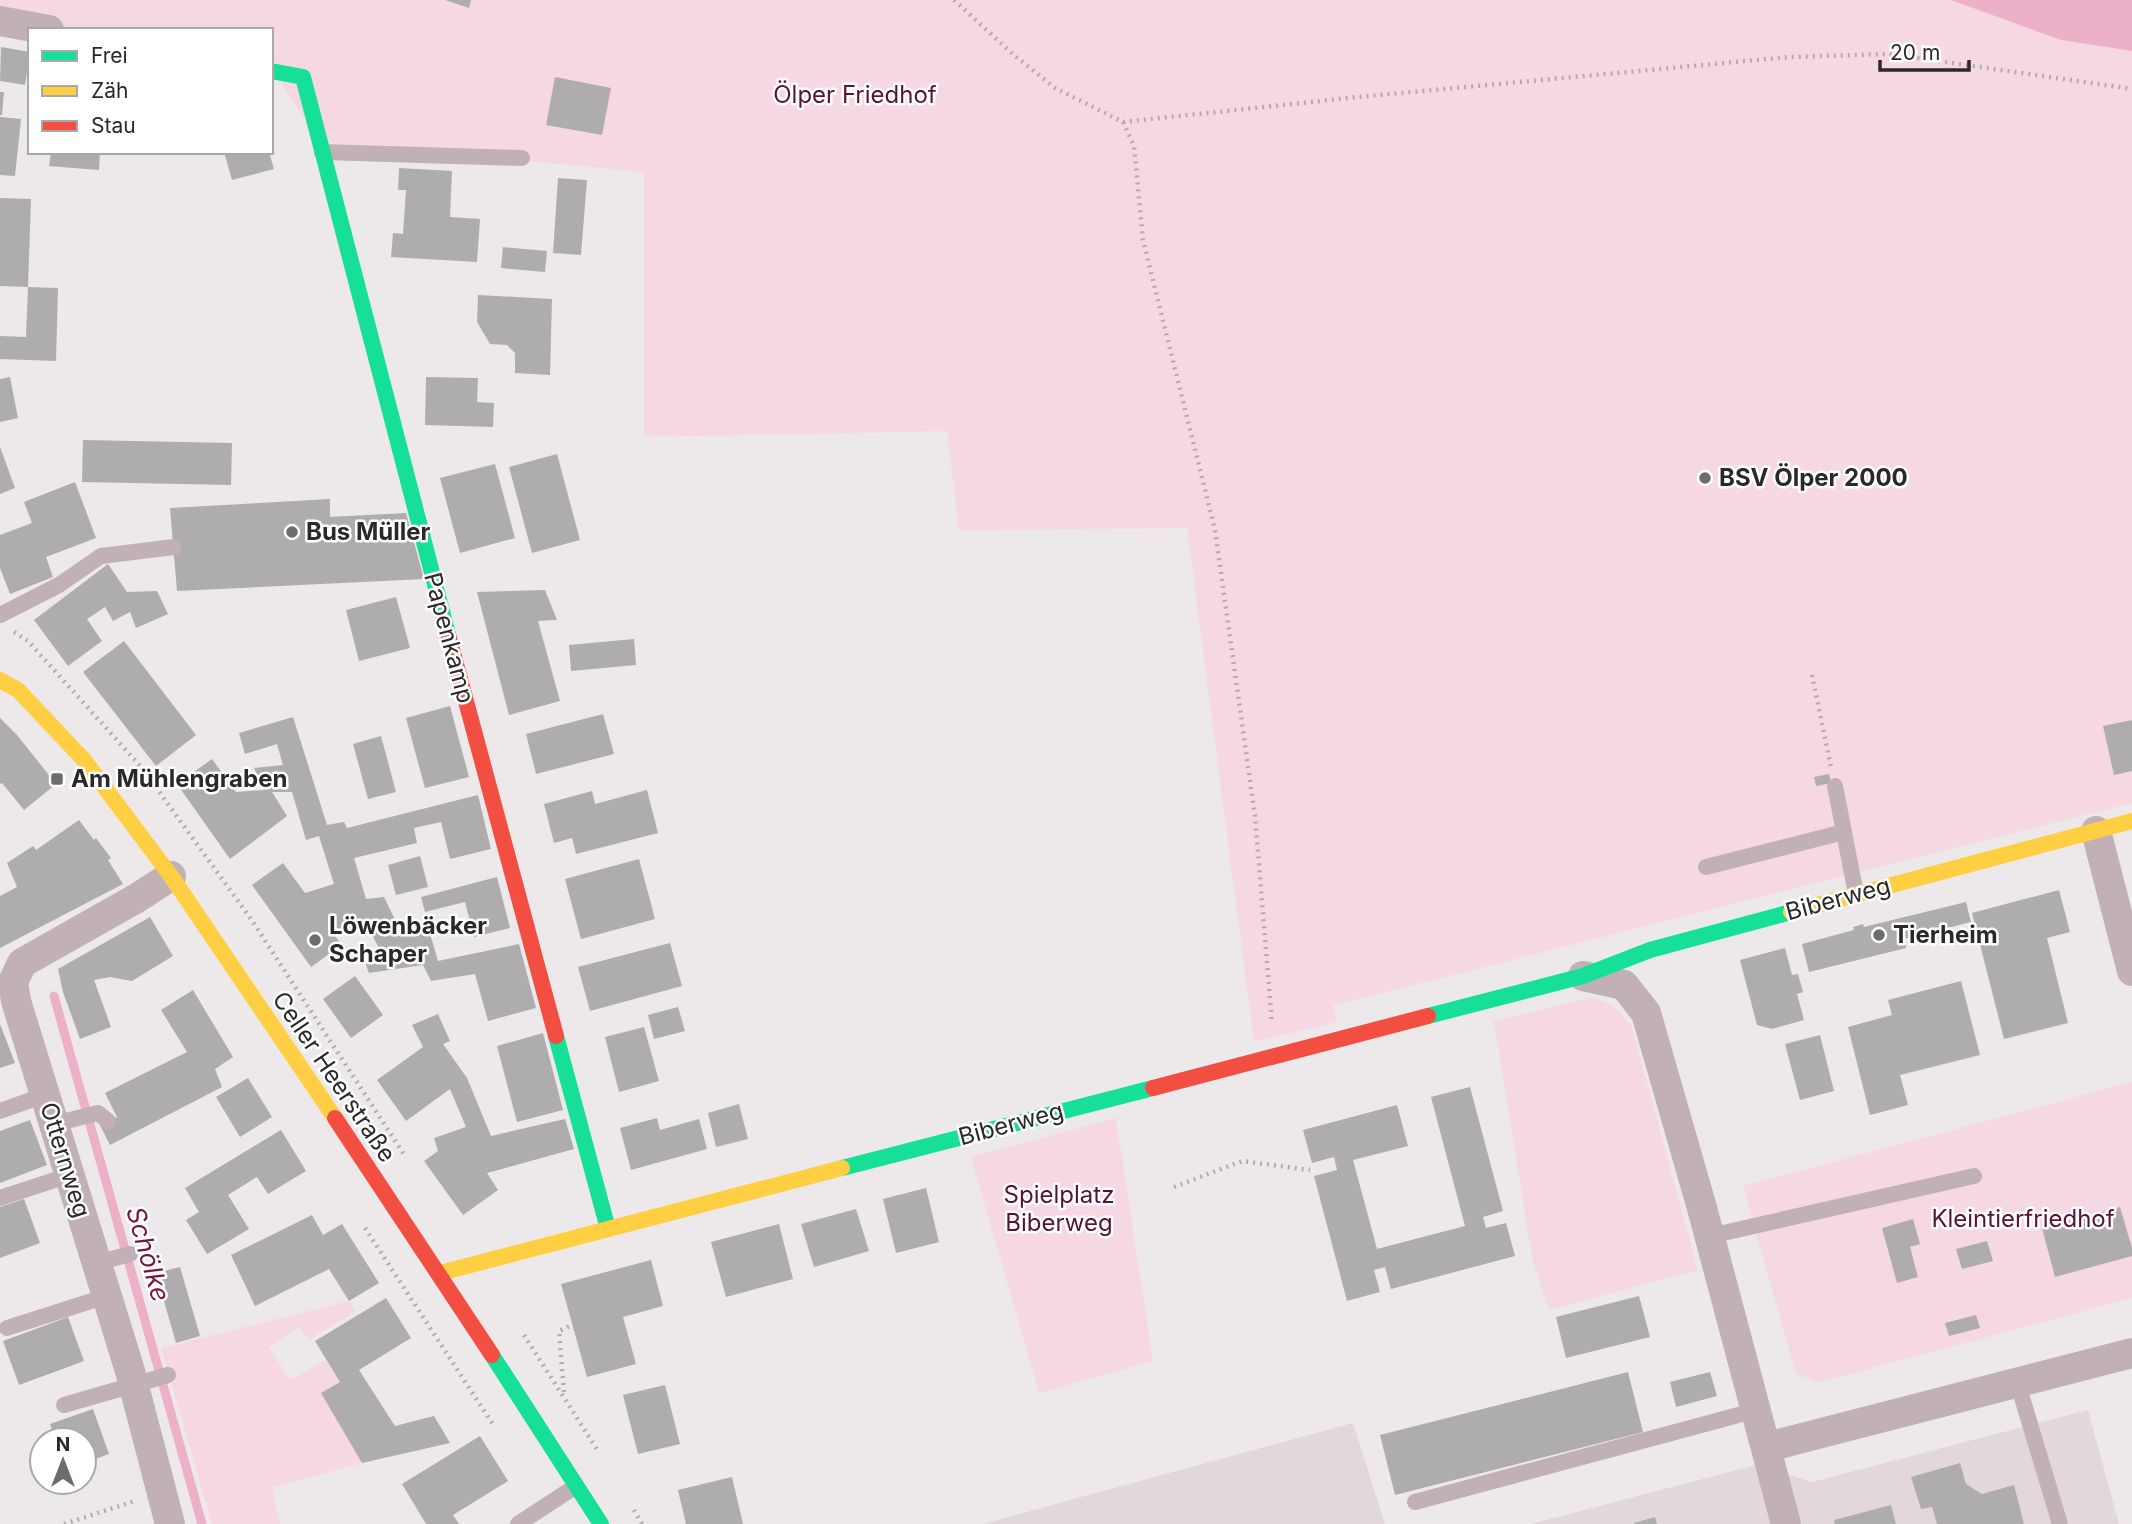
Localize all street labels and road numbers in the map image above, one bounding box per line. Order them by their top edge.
street label: Papenkamp [418,569,481,706]
street label: Biberweg [1782,871,1893,926]
street label: Celler Heerstraße [267,986,402,1168]
street label: Biberweg [955,1096,1066,1151]
street label: Otternweg [34,1099,97,1221]

